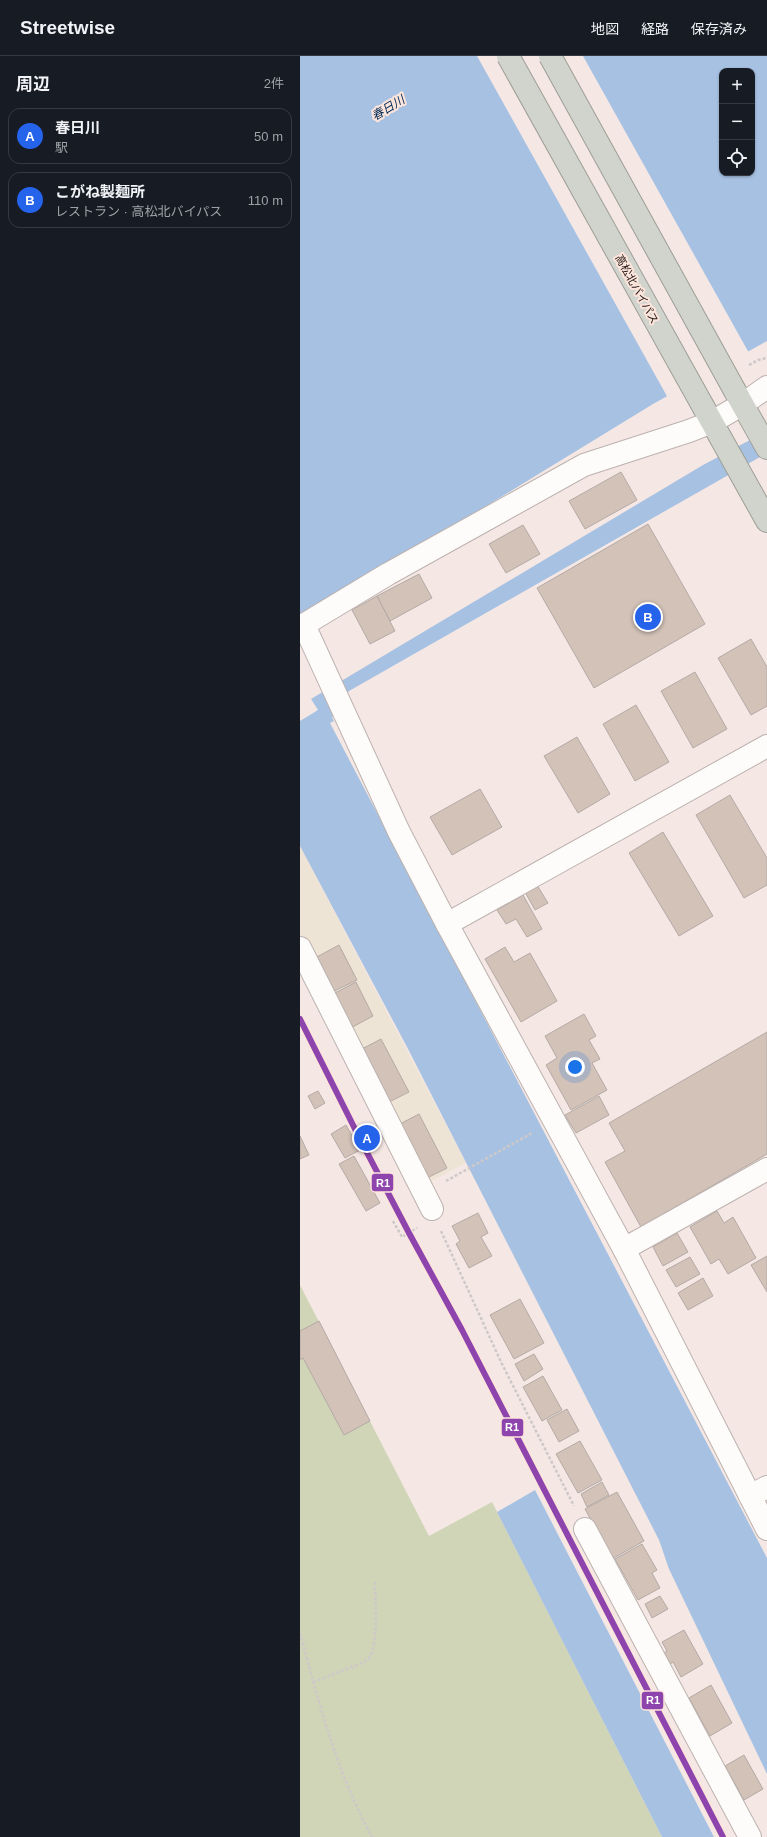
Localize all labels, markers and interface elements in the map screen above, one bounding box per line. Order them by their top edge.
text: Streetwise [20,17,115,38]
text: 地図 [591,21,619,37]
text: 経路 [641,21,669,37]
text: 保存済み [691,21,747,37]
map controls [719,68,755,176]
button: + [719,68,755,104]
text: 周辺 [16,75,50,94]
text: 2件 [264,76,284,91]
water label: 春日川 [369,92,409,123]
button: − [719,104,755,140]
text: 春日川 [55,119,100,136]
text: A [25,129,35,144]
text: 50 m [254,129,283,144]
text: 駅 [55,140,68,155]
button: locate [719,140,755,176]
text: こがね製麺所 [55,183,145,200]
text: B [25,193,35,208]
text: 110 m [248,193,283,208]
text: レストラン · 高松北バイパス [55,204,222,219]
street label: 高松北バイパス [613,253,661,325]
pin: B [635,602,661,632]
your location [565,1057,585,1077]
pin: A [354,1123,380,1153]
line badge: R1 [371,1173,394,1192]
text: R1 [376,1177,390,1189]
line badge: R1 [501,1418,524,1437]
text: R1 [505,1421,519,1433]
line badge: R1 [641,1691,664,1710]
text: R1 [646,1694,660,1706]

